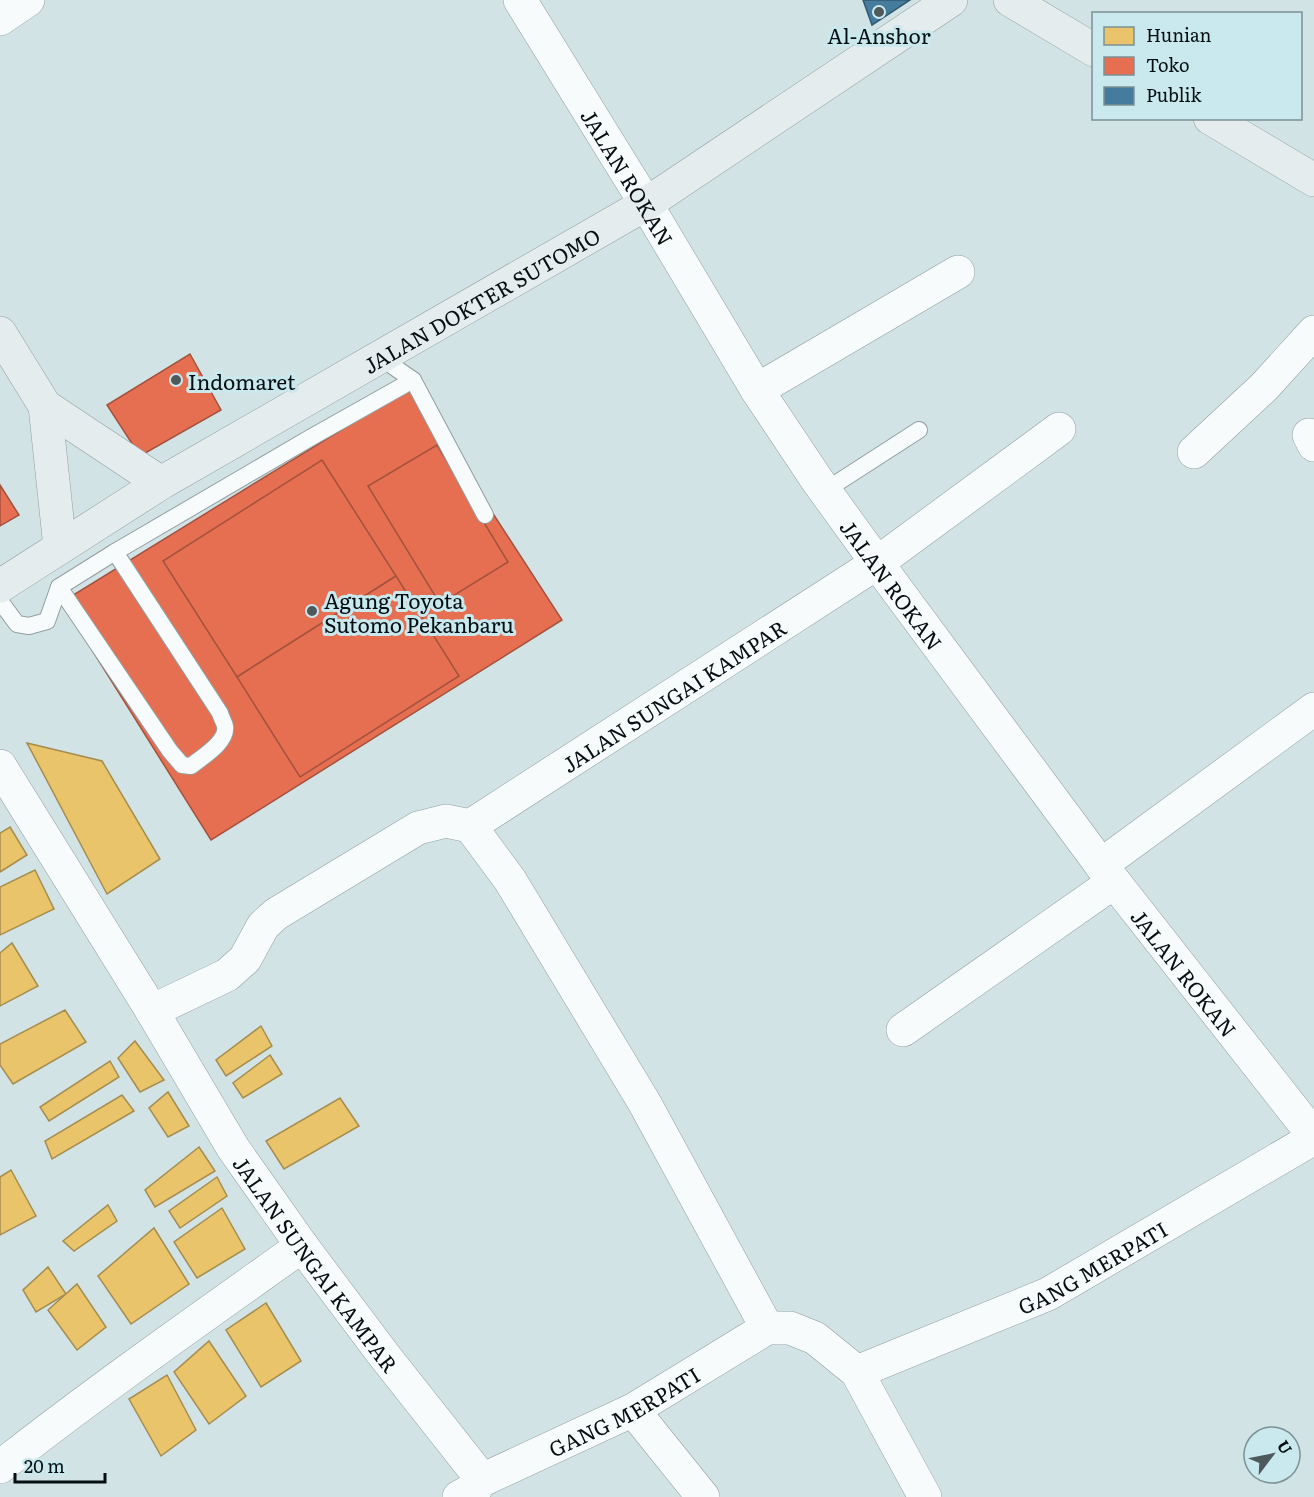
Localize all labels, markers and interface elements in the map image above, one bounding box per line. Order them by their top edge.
marker: Al-Anshor [872,5,886,19]
legend [1092,12,1302,120]
place label: Al-Anshor [827,19,931,50]
text: Hunian [1146,21,1212,48]
text: Toko [1146,51,1190,78]
text: Publik [1146,81,1203,108]
street label: JALAN ROKAN [575,102,682,251]
street label: JALAN DOKTER SUTOMO [356,219,605,380]
place label: Indomaret [188,365,296,396]
marker: Indomaret [169,373,183,387]
street label: JALAN ROKAN [834,512,951,656]
place label: Agung Toyota Sutomo Pekanbaru [324,584,514,639]
marker: Agung Toyota Sutomo Pekanbaru [305,604,319,618]
street label: JALAN SUNGAI KAMPAR [555,611,792,779]
street label: JALAN ROKAN [1125,901,1245,1043]
street label: JALAN SUNGAI KAMPAR [227,1149,407,1378]
street label: GANG MERPATI [1013,1212,1172,1320]
street label: GANG MERPATI [543,1358,705,1463]
north arrow [1242,1425,1302,1485]
text: U [1272,1435,1299,1459]
scale bar [15,1446,105,1484]
text: 20 m [24,1452,65,1479]

